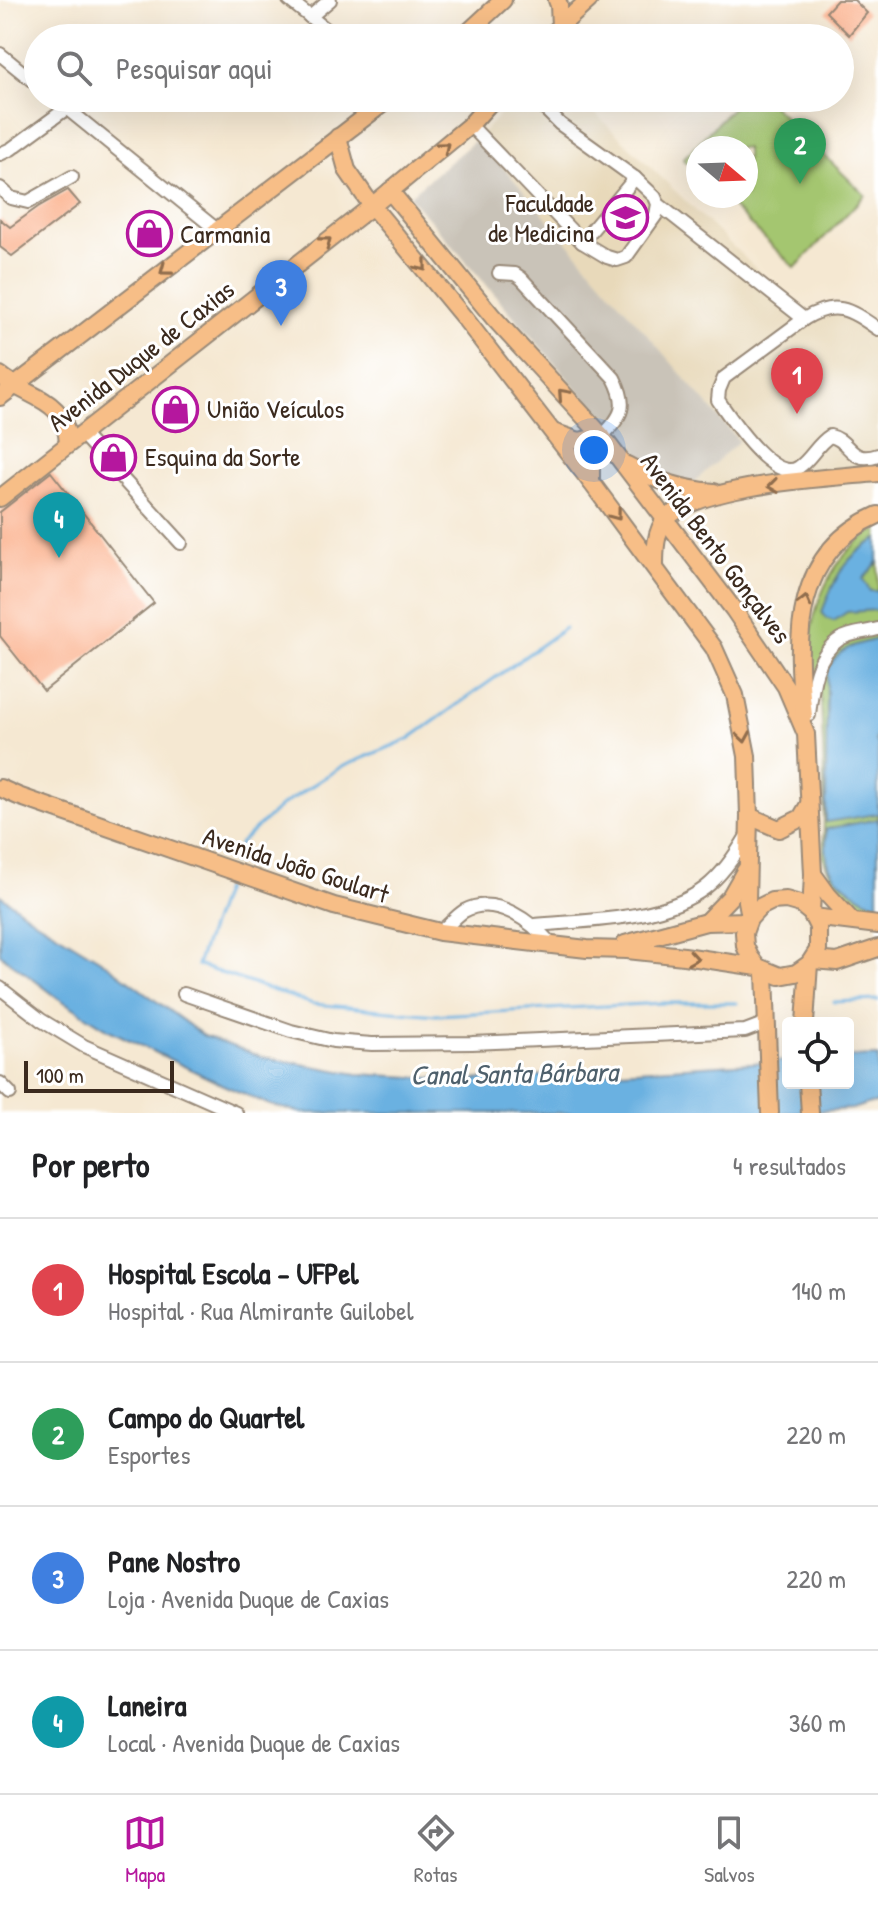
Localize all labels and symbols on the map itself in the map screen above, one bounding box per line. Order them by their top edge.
pin: 2 [774,118,826,184]
north arrow [686,136,758,208]
one-way arrow [435,142,449,157]
place label: Faculdade de Medicina [488,185,594,250]
school or university icon: Faculdade de Medicina [601,194,649,242]
shop icon: Carmania [125,210,173,258]
place label: Carmania [180,216,270,251]
one-way arrow [317,237,331,252]
one-way arrow [412,257,427,271]
one-way arrow [159,260,174,274]
pin: 3 [255,260,307,326]
street label: Avenida Duque de Caxias [40,272,241,439]
pin: 1 [771,348,823,414]
shop icon: União Veículos [152,385,200,433]
one-way arrow [558,389,573,403]
place label: União Veículos [207,391,344,426]
your location [574,430,614,470]
shop icon: Esquina da Sorte [90,433,138,481]
place label: Esquina da Sorte [145,439,301,474]
street label: Avenida Bento Gonçalves [633,445,800,650]
one-way arrow [766,477,780,494]
pin: 4 [33,492,85,558]
one-way arrow [607,506,621,521]
one-way arrow [796,594,813,608]
one-way arrow [735,730,752,744]
street label: Avenida João Goulart [199,818,395,911]
one-way arrow [686,948,700,965]
water label: Canal Santa Bárbara [410,1052,621,1094]
scale bar [24,1057,174,1093]

